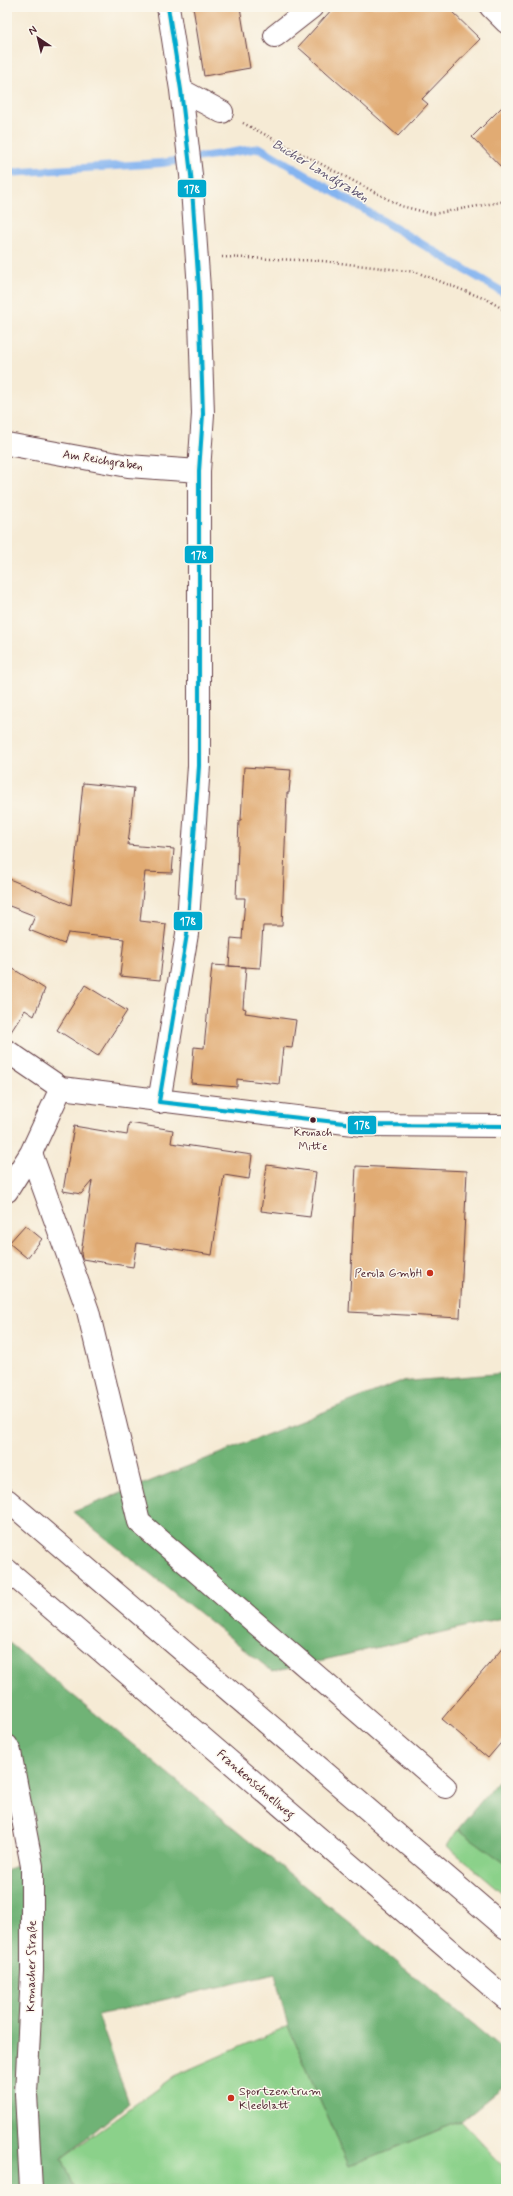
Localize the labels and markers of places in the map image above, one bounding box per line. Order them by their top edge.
marker: Kronach Mitte [308,1115,318,1125]
place label: Kronach Mitte [294,1126,332,1154]
place label: Perola GmbH [354,1266,422,1282]
marker: Perola GmbH [425,1268,435,1278]
place label: Sportzentrum Kleeblatt [239,2084,321,2114]
marker: Sportzentrum Kleeblatt [226,2093,236,2103]

